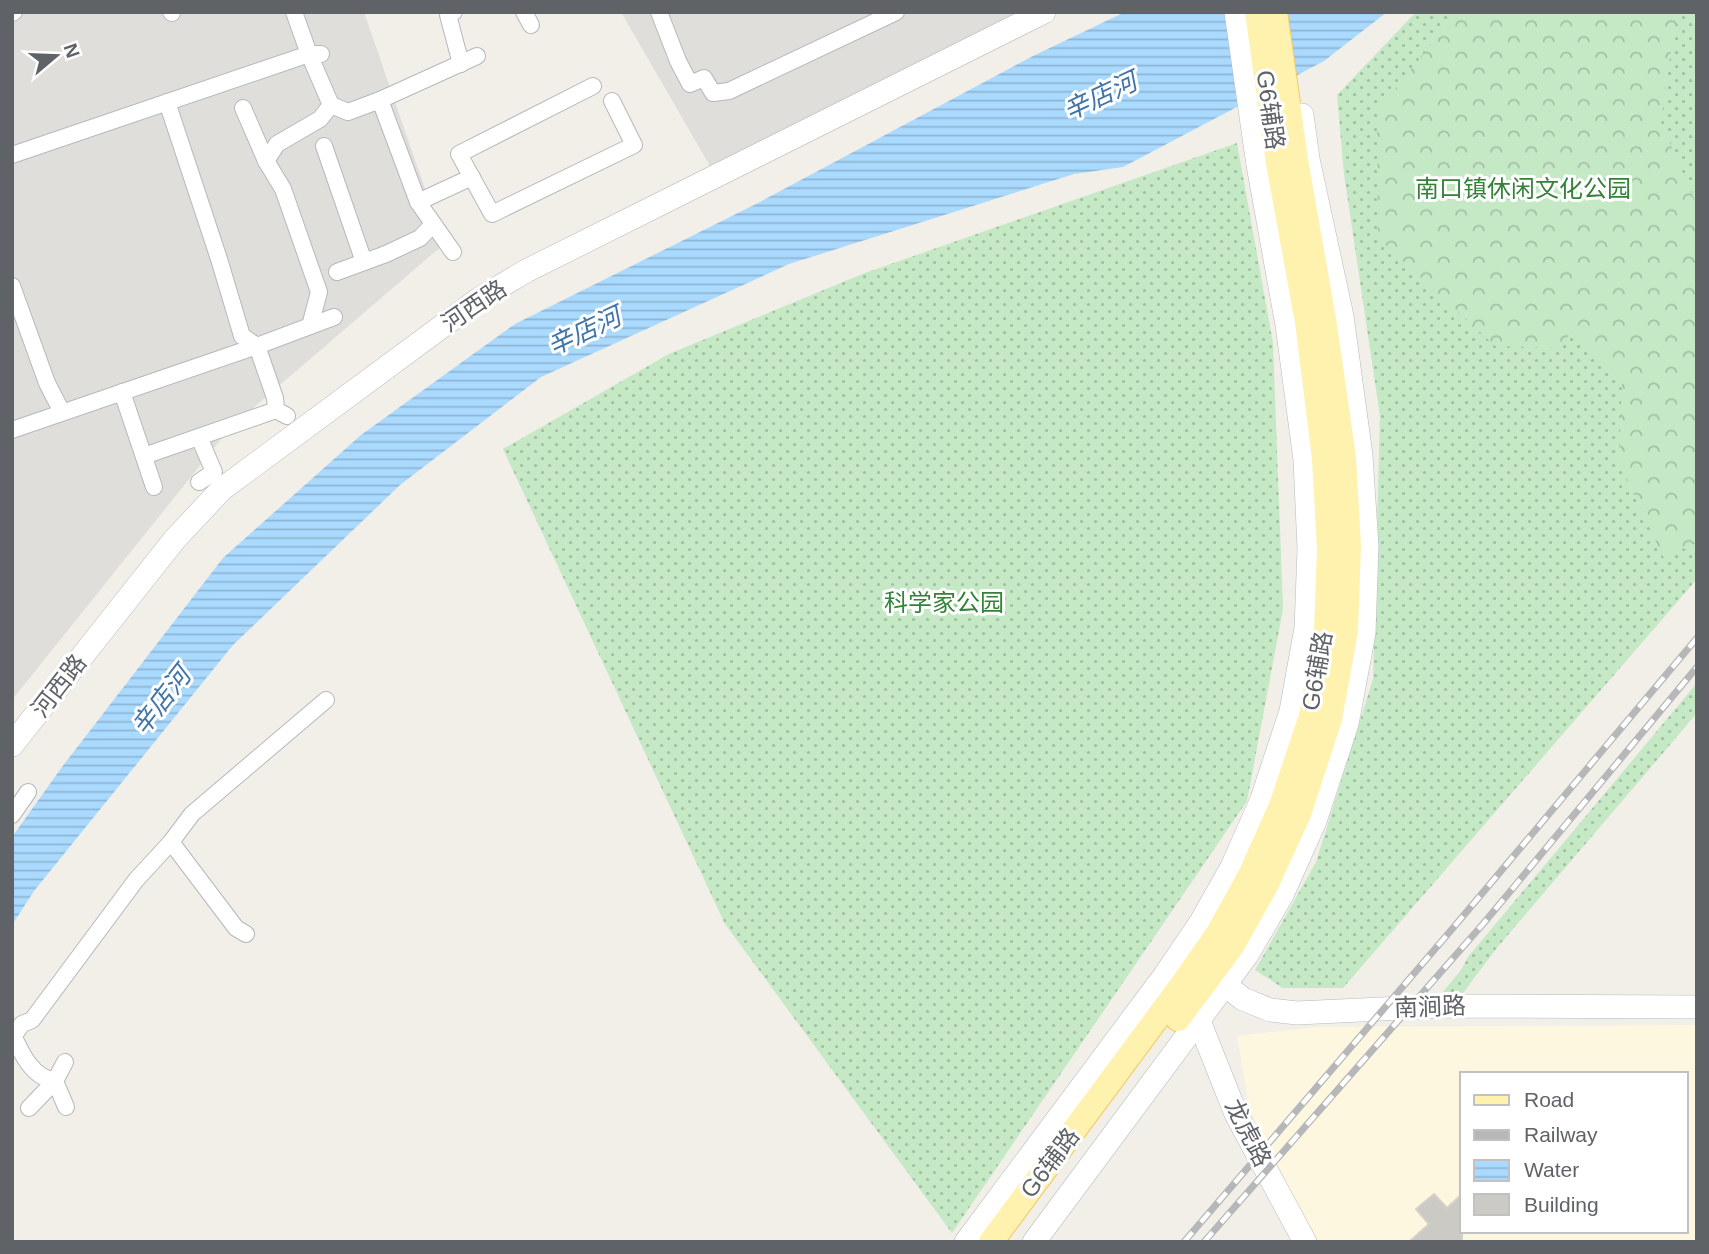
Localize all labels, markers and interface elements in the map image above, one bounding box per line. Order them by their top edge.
north arrow [21,21,91,91]
text: N [59,41,84,61]
water label: 辛店河 [1058,64,1146,126]
street label: G6辅路 [1252,68,1289,151]
park label: 南口镇休闲文化公园 [1415,175,1631,202]
street label: 河西路 [436,274,511,337]
water label: 辛店河 [542,299,630,361]
park label: 科学家公园 [884,589,1004,616]
street label: G6辅路 [1296,629,1337,713]
street label: 河西路 [26,649,91,722]
water label: 辛店河 [125,657,200,741]
street label: 南涧路 [1394,992,1466,1021]
legend [1460,1072,1688,1233]
text: Road [1524,1088,1574,1111]
street label: 龙虎路 [1220,1095,1277,1171]
street label: G6辅路 [1015,1123,1084,1203]
text: Railway [1524,1123,1598,1146]
text: Water [1524,1158,1579,1181]
text: Building [1524,1193,1599,1216]

